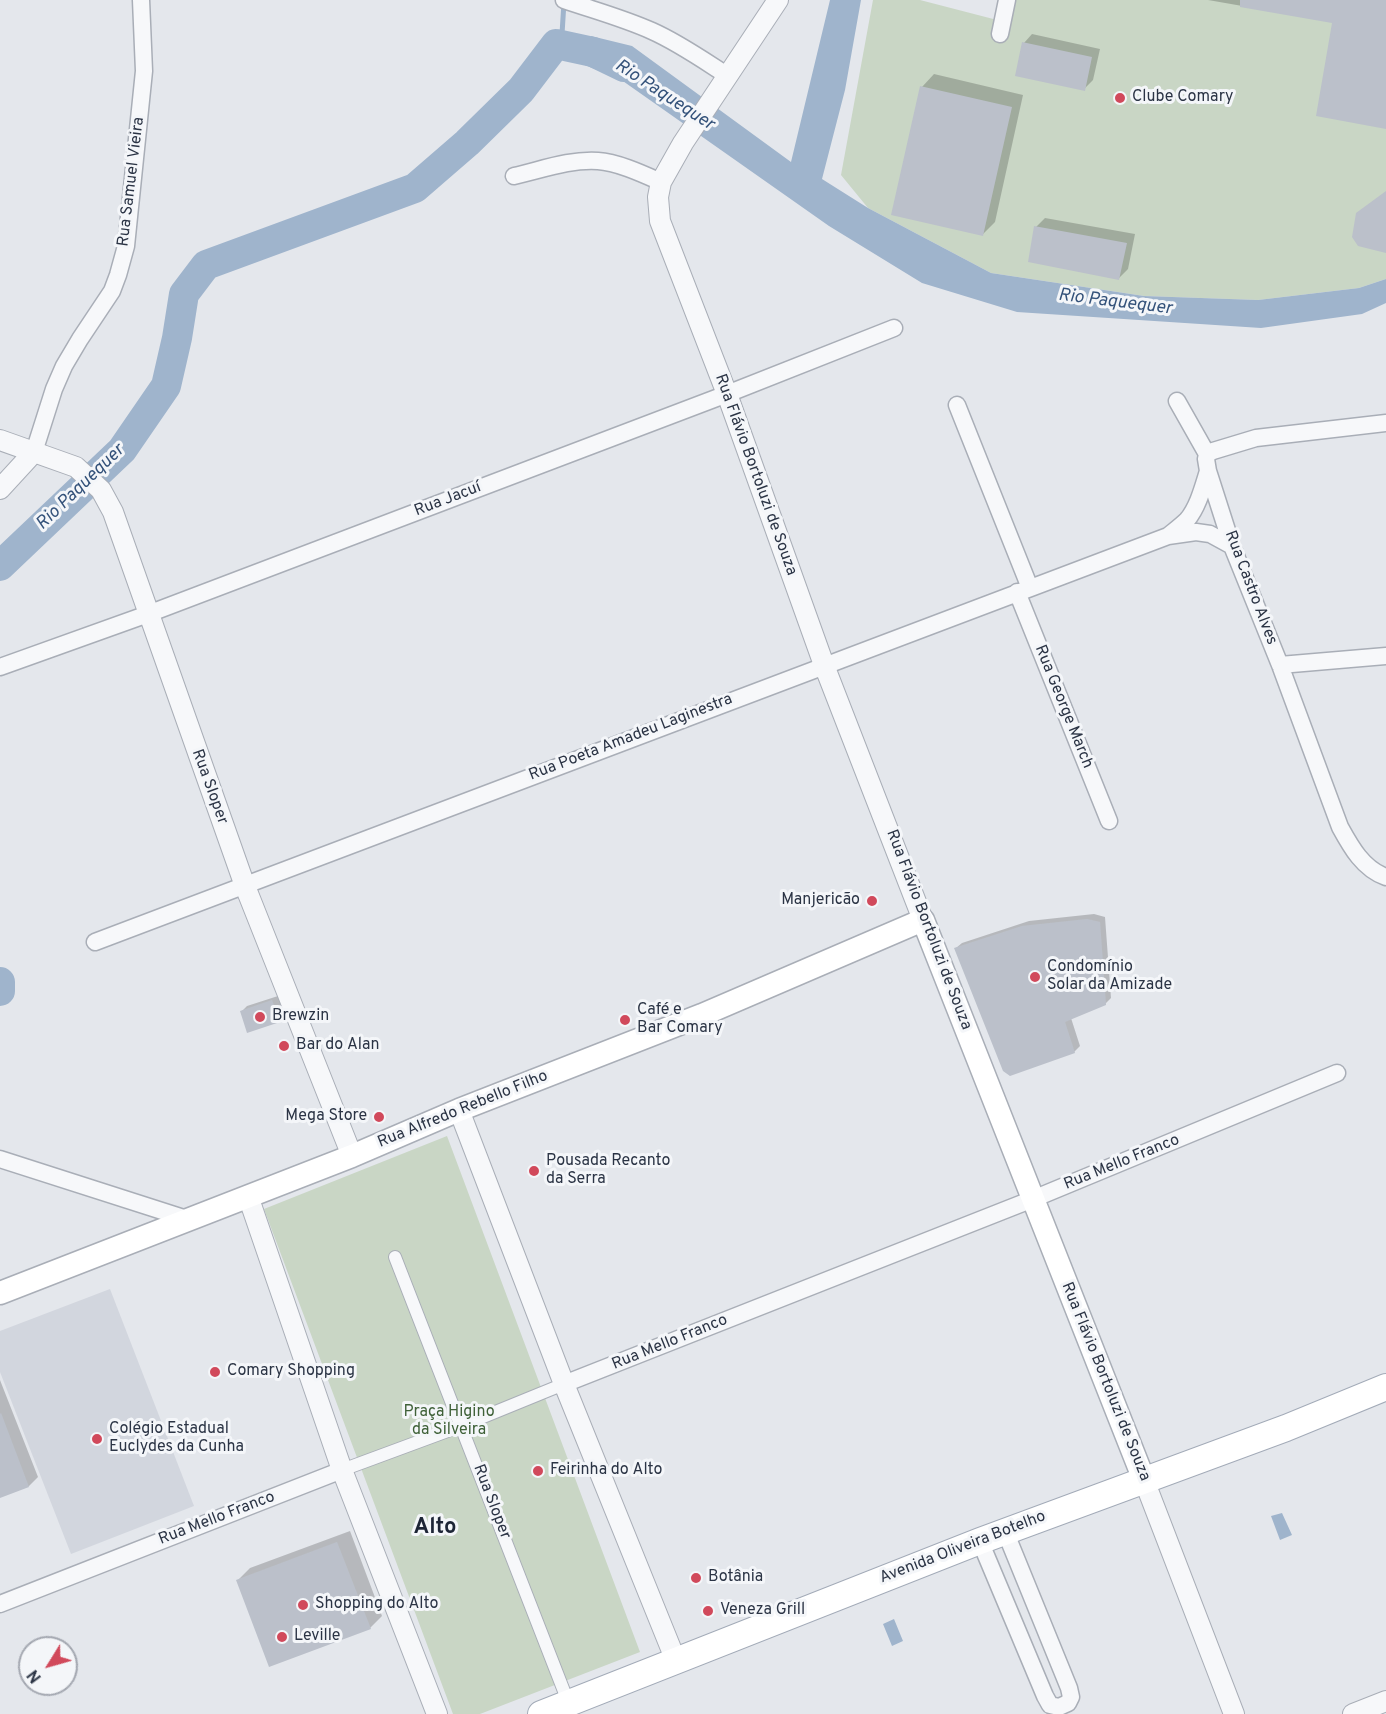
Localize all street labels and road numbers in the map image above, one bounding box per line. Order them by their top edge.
street label: Rua Samuel Vieira [115,116,149,248]
street label: Rua Flávio Bortoluzi de Souza [710,372,800,578]
street label: Rua Jacuí [412,478,484,522]
street label: Rua Castro Alves [1219,528,1281,648]
street label: Rua George March [1029,642,1097,772]
street label: Rua Poeta Amadeu Laginestra [527,690,735,786]
street label: Rua Sloper [187,747,231,827]
street label: Rua Flávio Bortoluzi de Souza [881,827,975,1033]
street label: Rua Alfredo Rebello Filho [375,1067,551,1153]
street label: Rua Mello Franco [1061,1131,1183,1195]
street label: Rua Flávio Bortoluzi de Souza [1056,1280,1154,1484]
street label: Rua Mello Franco [609,1311,731,1375]
street label: Rua Sloper [468,1462,514,1542]
street label: Rua Mello Franco [156,1488,278,1550]
street label: Avenida Oliveira Botelho [877,1507,1049,1589]

